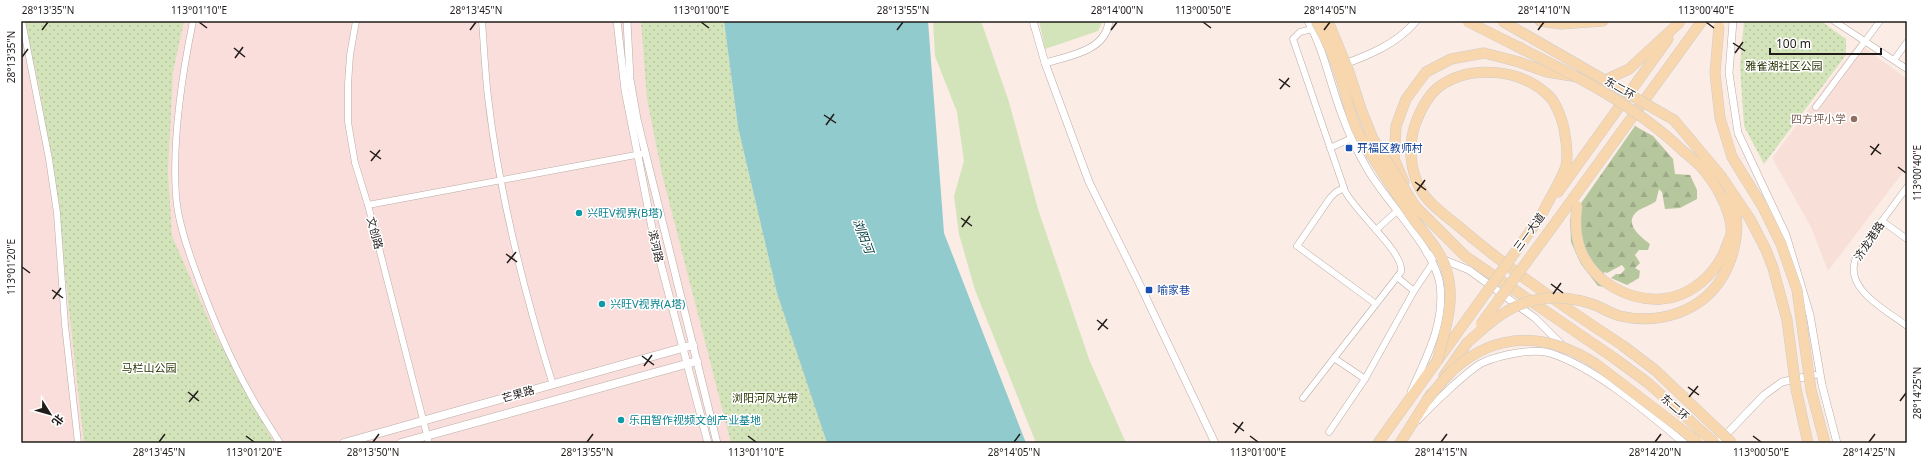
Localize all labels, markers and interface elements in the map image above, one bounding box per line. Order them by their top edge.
text: 28°13'35"N [22,3,74,17]
text: 113°01'10"E [171,3,227,17]
text: 28°13'45"N [450,3,502,17]
text: 113°01'00"E [673,3,729,17]
text: 28°13'55"N [877,3,929,17]
text: 28°14'00"N [1091,3,1143,17]
text: 113°00'50"E [1175,3,1231,17]
text: 28°14'05"N [1304,3,1356,17]
text: 28°14'10"N [1518,3,1570,17]
text: 113°00'40"E [1678,3,1734,17]
scale bar [1770,30,1881,56]
text: 28°13'35"N [4,31,18,83]
text: 100 m [1776,35,1811,52]
park label: 雅雀湖社区公园 [1746,58,1823,73]
street label: 东二环 [1602,73,1638,102]
place label: 四方坪小学 [1791,111,1846,126]
marker: 四方坪小学 [1849,114,1859,124]
place label: 开福区教师村 [1357,140,1423,155]
marker: 开福区教师村 [1344,143,1354,153]
text: 113°00'40"E [1910,145,1924,201]
place label: 兴旺V视界(B塔) [587,205,662,220]
marker: 兴旺V视界(B塔) [574,208,584,218]
street label: 三一大道 [1510,209,1548,254]
street label: 文创路 [364,215,387,251]
water label: 浏阳河 [849,216,879,258]
street label: 济龙港路 [1850,218,1887,263]
street label: 滨河路 [645,228,668,264]
text: 113°01'20"E [4,239,18,295]
place label: 喻家巷 [1157,282,1190,297]
marker: 喻家巷 [1144,285,1154,295]
place label: 兴旺V视界(A塔) [610,296,685,311]
marker: 兴旺V视界(A塔) [597,299,607,309]
park label: 马栏山公园 [122,360,177,375]
text: 28°14'25"N [1910,367,1924,419]
street label: 芒果路 [500,382,536,405]
park label: 浏阳河风光带 [732,390,798,405]
street label: 东二环 [1658,390,1693,423]
north arrow [30,394,70,434]
text: 北 [49,411,68,429]
place label: 乐田智作视频文创产业基地 [629,412,761,427]
marker: 乐田智作视频文创产业基地 [616,415,626,425]
text: 28°13'45"N [133,445,185,459]
text: 113°01'20"E [226,445,282,459]
text: 28°13'50"N [347,445,399,459]
text: 28°13'55"N [561,445,613,459]
text: 113°01'10"E [728,445,784,459]
text: 28°14'05"N [988,445,1040,459]
text: 113°01'00"E [1230,445,1286,459]
text: 28°14'15"N [1415,445,1467,459]
text: 28°14'20"N [1629,445,1681,459]
text: 113°00'50"E [1733,445,1789,459]
text: 28°14'25"N [1843,445,1895,459]

